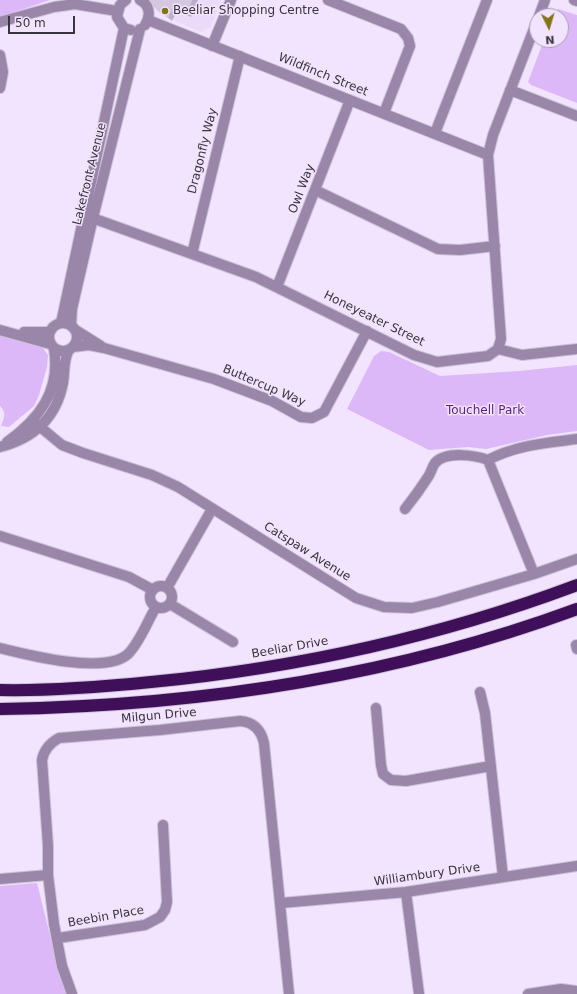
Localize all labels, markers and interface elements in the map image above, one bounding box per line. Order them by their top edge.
place label: Beeliar Shopping Centre [173,4,319,18]
marker: Beeliar Shopping Centre [160,6,170,16]
scale bar [10,8,77,34]
north arrow [529,8,569,48]
text: 50 m [15,16,46,30]
text: N [545,33,555,46]
street label: Wildfinch Street [276,50,370,100]
street label: Dragonfly Way [185,107,221,195]
street label: Lakefront Avenue [70,121,110,227]
street label: Owl Way [286,162,318,216]
street label: Honeyeater Street [321,288,427,350]
street label: Buttercup Way [220,362,308,410]
park label: Touchell Park [446,404,524,418]
street label: Catspaw Avenue [261,519,353,585]
street label: Beeliar Drive [250,634,330,662]
street label: Milgun Drive [121,706,197,726]
street label: Williambury Drive [373,860,481,890]
street label: Beebin Place [67,903,145,931]

